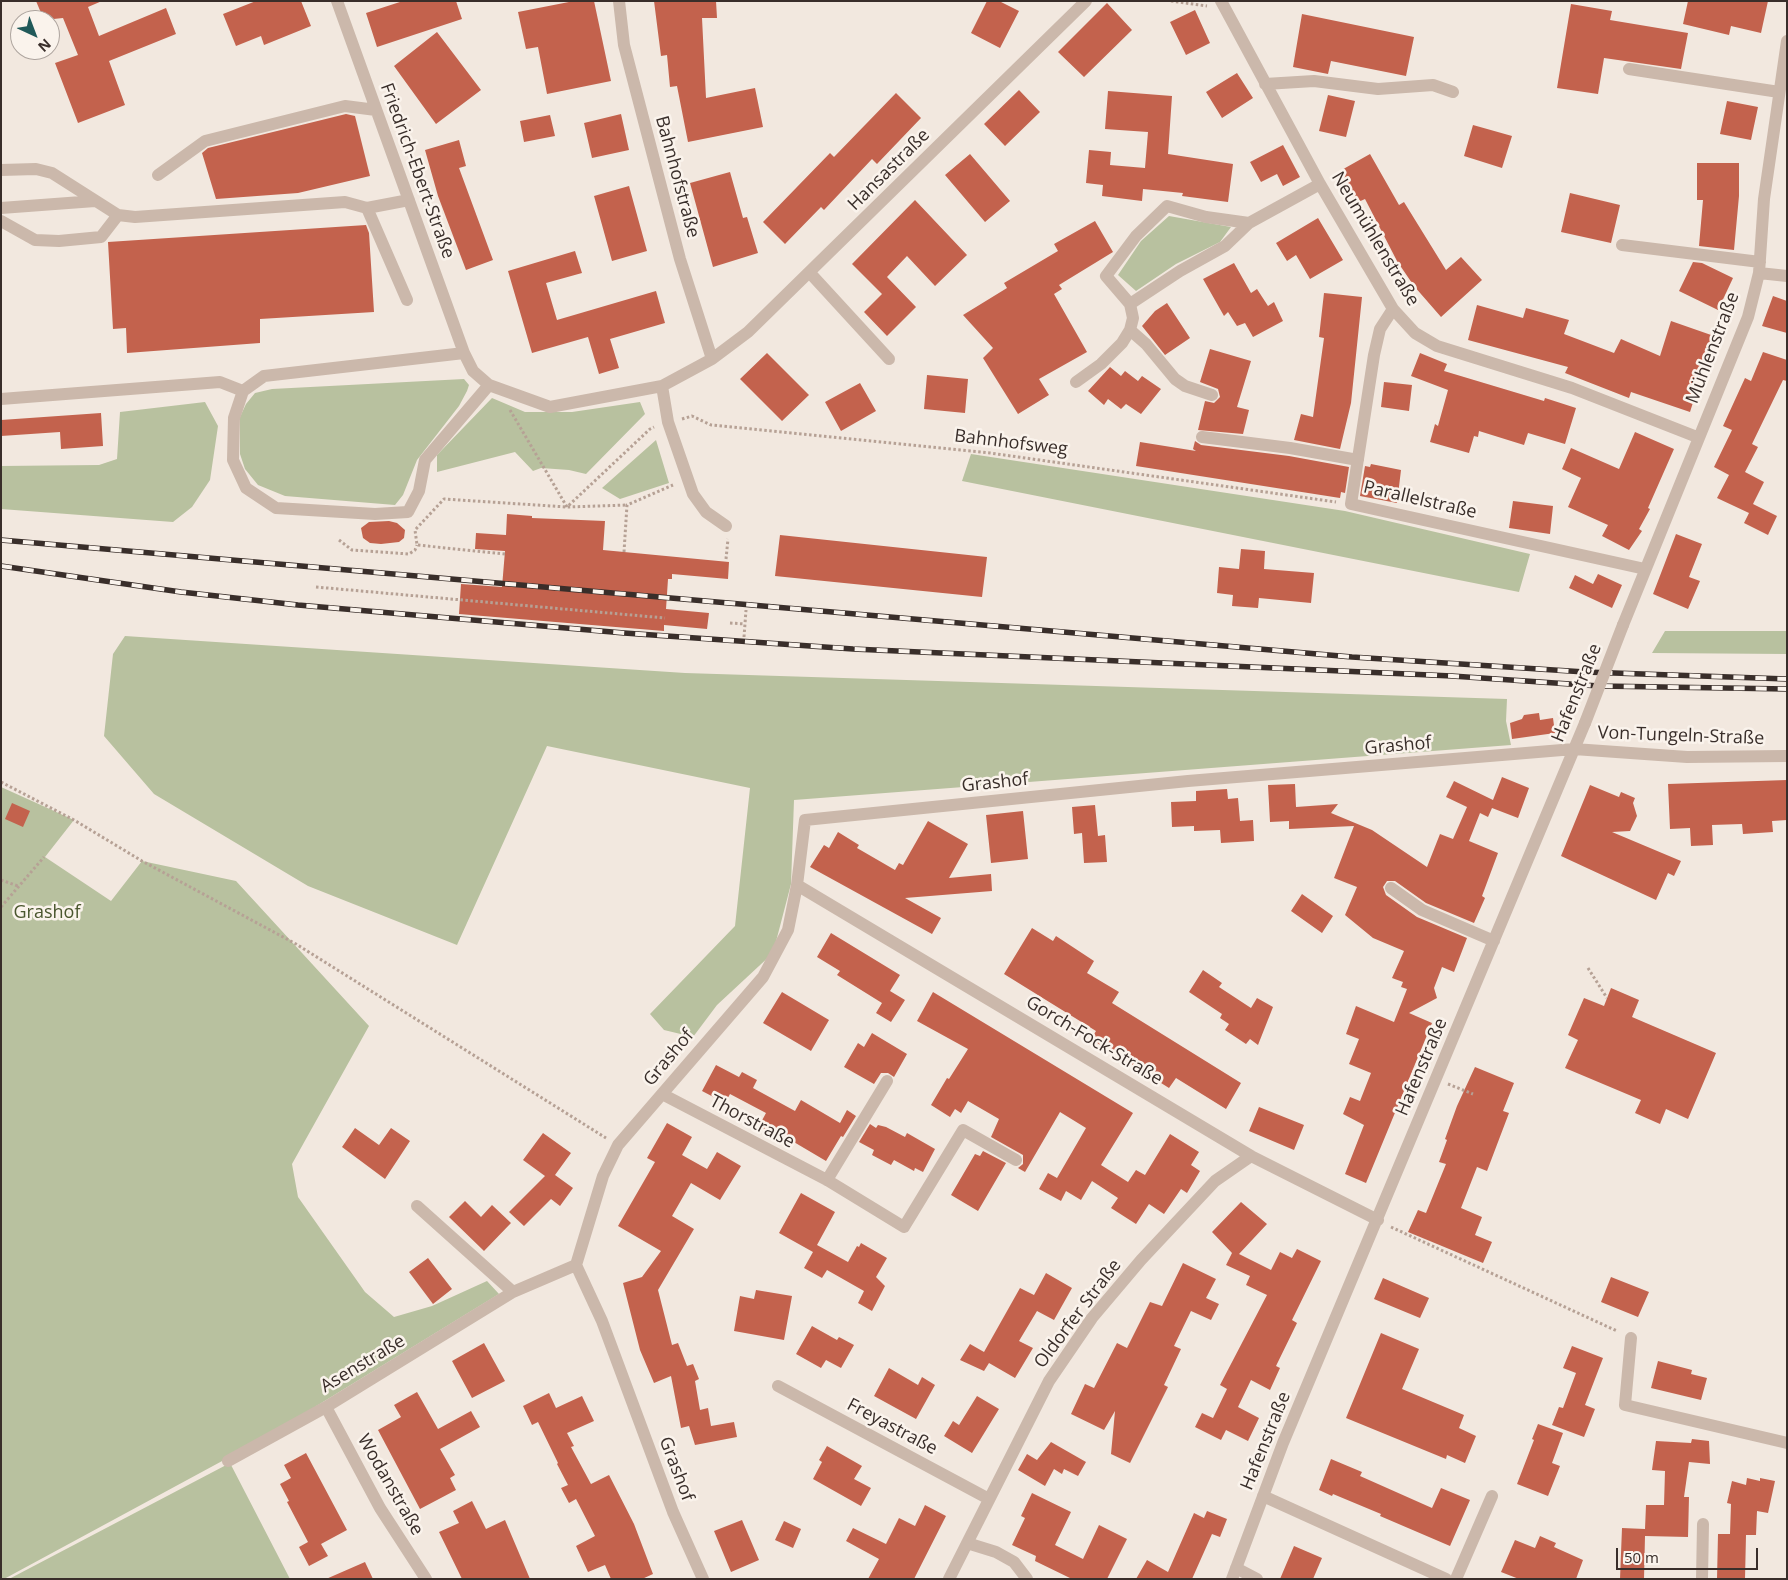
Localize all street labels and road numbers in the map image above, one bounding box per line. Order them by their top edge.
street label: Friedrich-Ebert-Straße [375,80,459,262]
street label: Bahnhofstraße [650,114,704,240]
street label: Hansastraße [844,125,934,215]
street label: Neumühlenstraße [1326,168,1424,310]
street label: Mühlenstraße [1682,289,1744,407]
street label: Bahnhofsweg [953,425,1069,461]
street label: Parallelstraße [1361,476,1479,524]
street label: Hafenstraße [1547,641,1607,745]
street label: Von-Tungeln-Straße [1597,722,1765,750]
street label: Grashof [1364,732,1432,760]
street label: Grashof [961,769,1029,797]
street label: Gorch-Fock-Straße [1022,992,1166,1090]
street label: Hafenstraße [1392,1015,1452,1119]
street label: Grashof [639,1025,699,1091]
street label: Thorstraße [706,1091,798,1153]
street label: Oldorfer Straße [1030,1255,1126,1373]
street label: Asenstraße [317,1330,409,1398]
street label: Hafenstraße [1236,1389,1296,1493]
street label: Freyastraße [843,1394,941,1460]
street label: Wodanstraße [352,1431,428,1539]
street label: Grashof [654,1434,698,1504]

